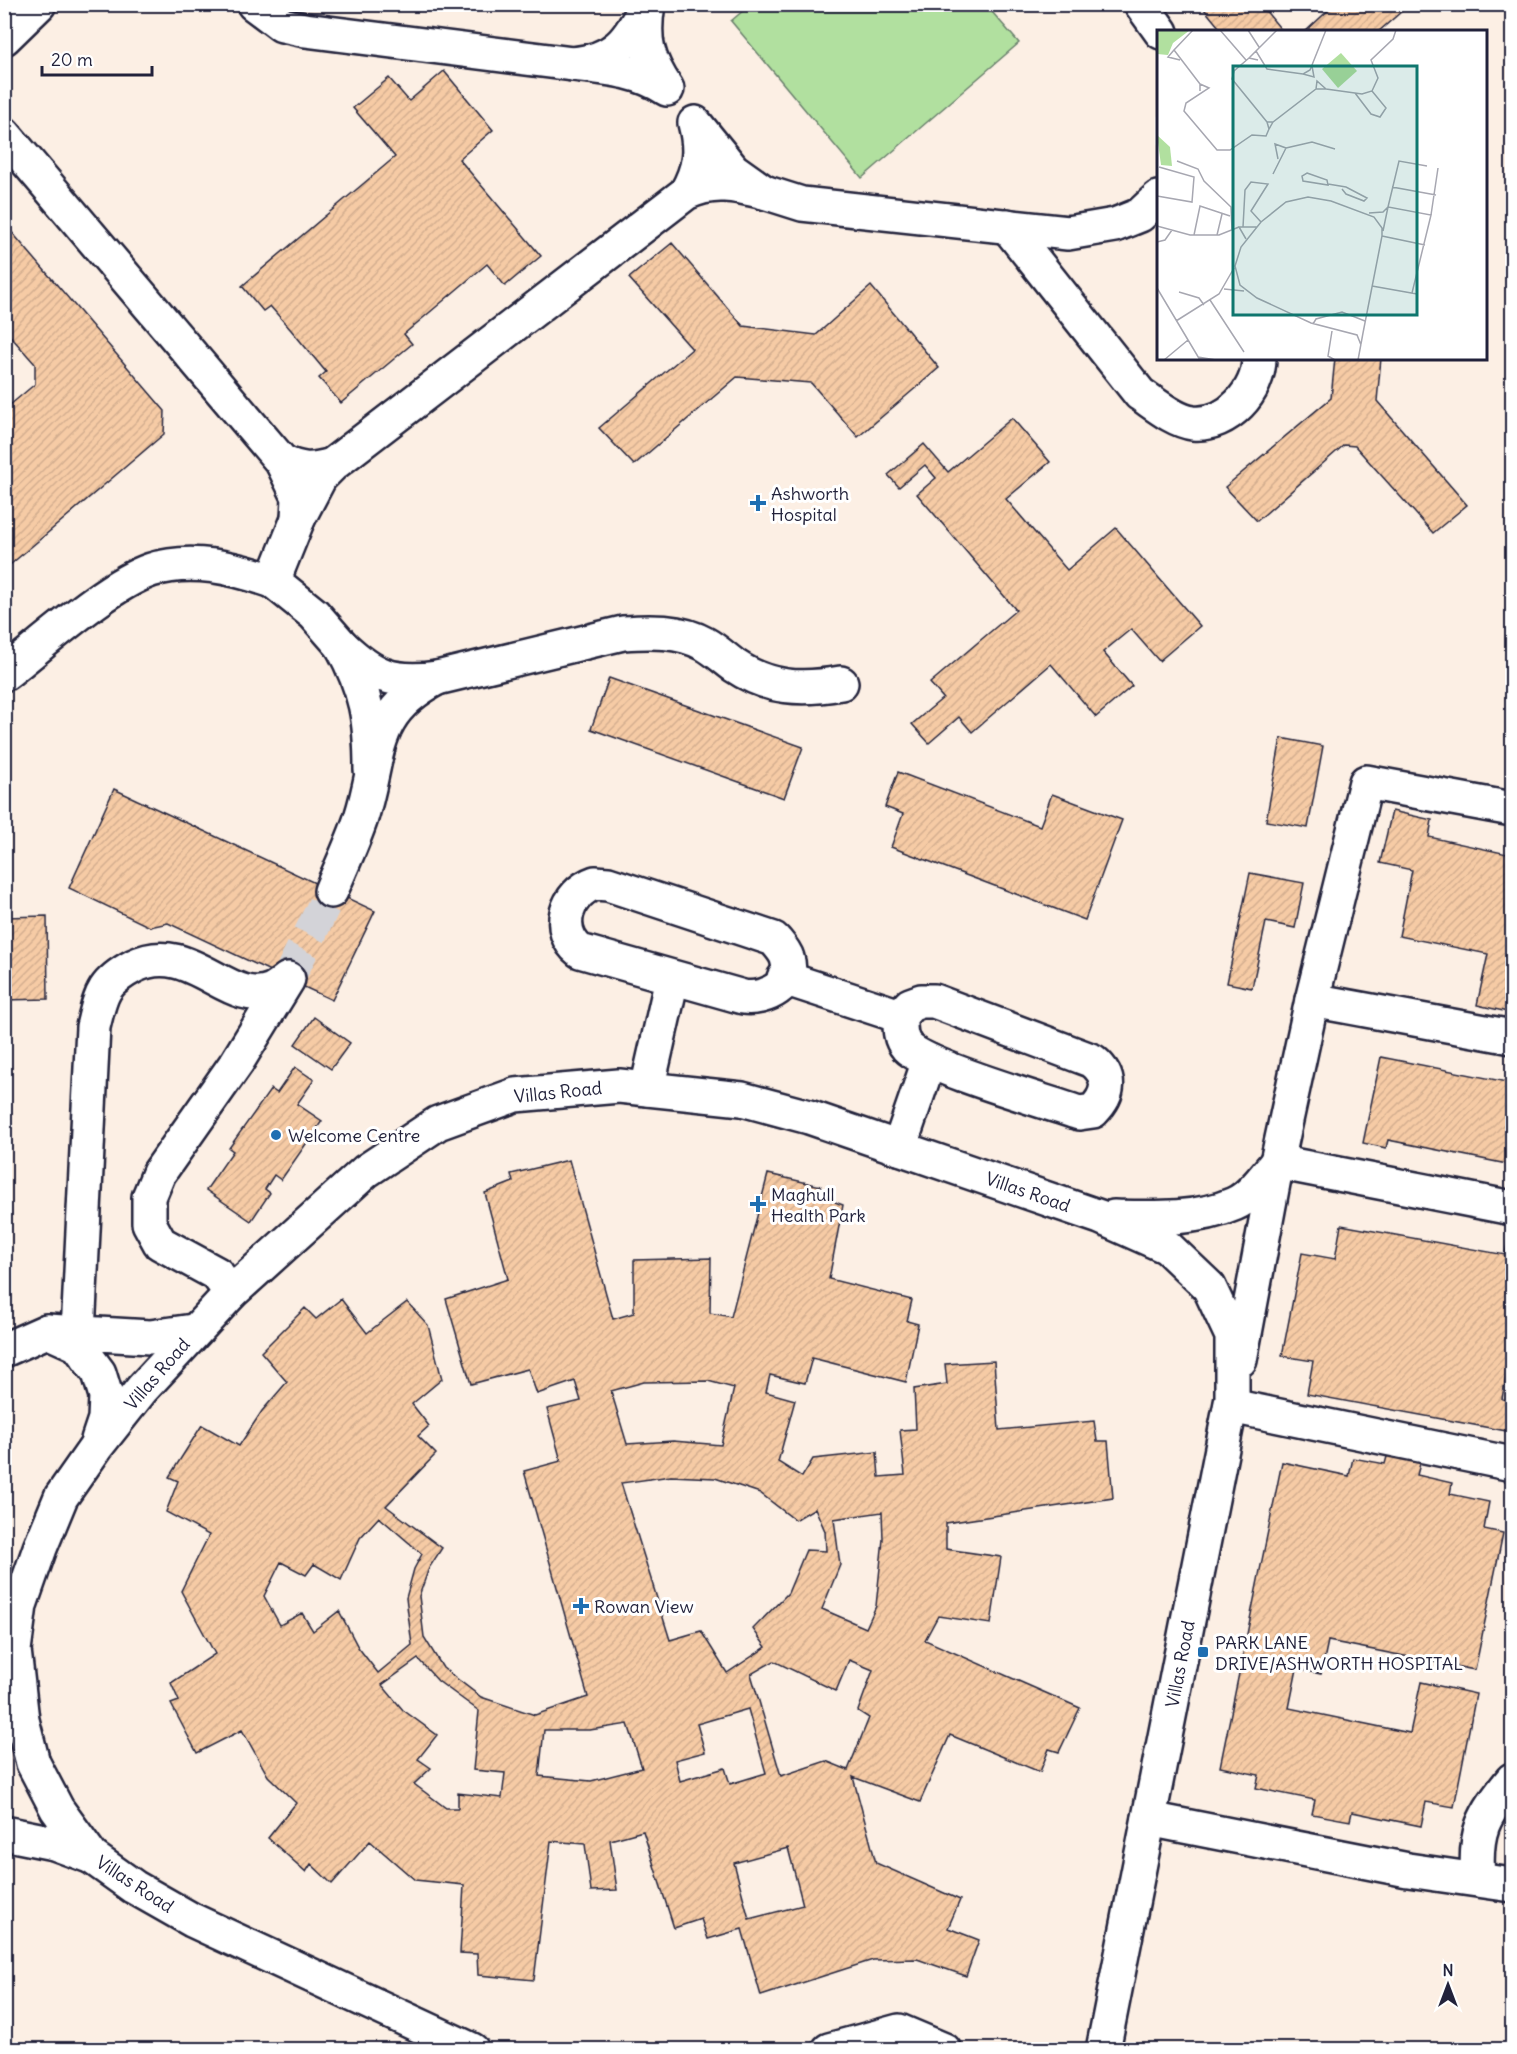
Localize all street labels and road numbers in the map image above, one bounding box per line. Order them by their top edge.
street label: Villas Road [513,1076,604,1108]
street label: Villas Road [983,1167,1074,1217]
street label: Villas Road [119,1333,195,1415]
street label: Villas Road [1160,1618,1200,1710]
street label: Villas Road [92,1850,179,1918]

